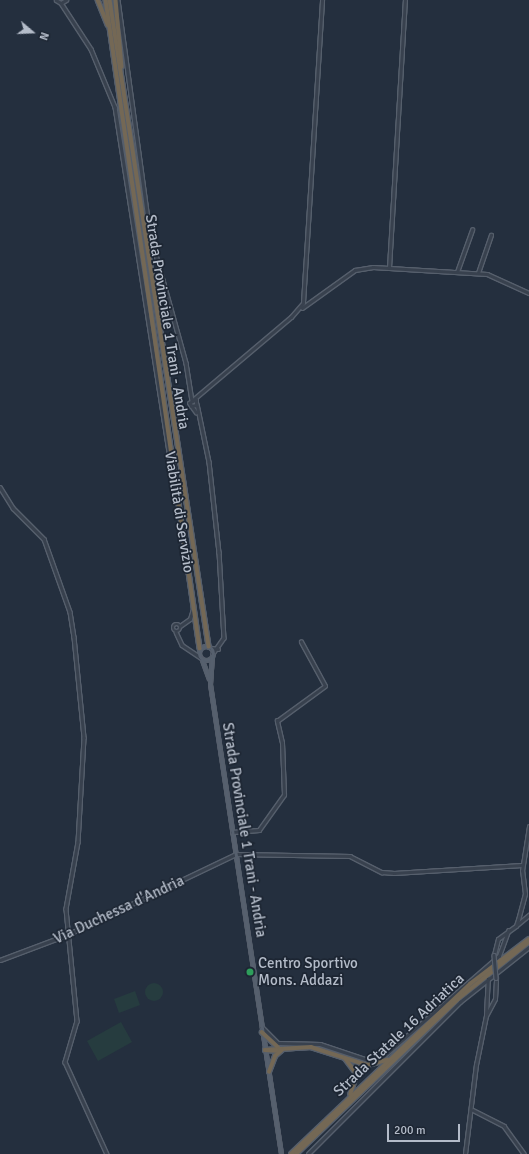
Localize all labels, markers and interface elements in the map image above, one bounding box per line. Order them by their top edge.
north arrow [12,12,52,52]
text: N [36,30,51,42]
street label: Strada Provinciale 1 Trani - Andria [141,213,193,431]
street label: Viabilità di Servizio [160,450,198,574]
street label: Strada Provinciale 1 Trani - Andria [218,721,270,939]
street label: Via Duchessa d'Andria [51,872,187,948]
place label: Centro Sportivo Mons. Addazi [258,954,358,989]
marker: Centro Sportivo Mons. Addazi [245,967,255,977]
street label: Strada Statale 16 Adriatica [330,970,468,1100]
scale bar [389,1116,462,1142]
text: 200 m [394,1123,426,1138]

